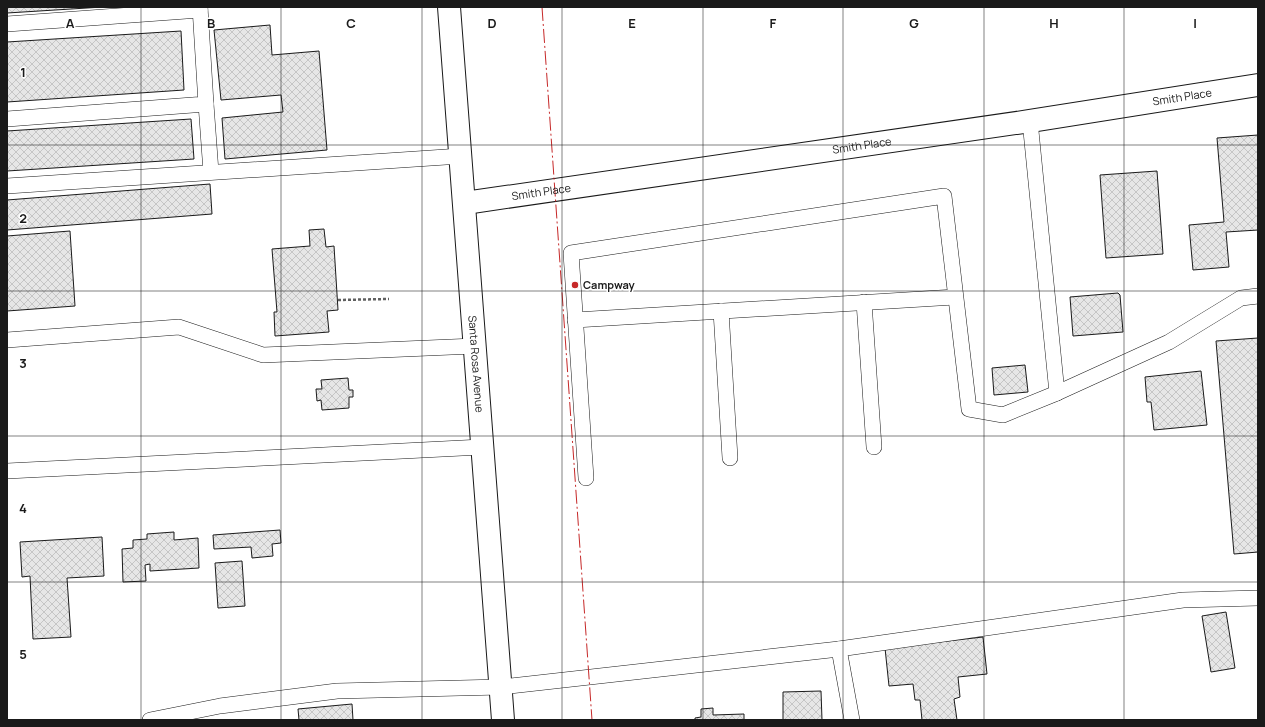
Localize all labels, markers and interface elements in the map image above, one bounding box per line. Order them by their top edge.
text: A [66,14,75,32]
text: B [207,14,215,32]
text: C [346,14,356,32]
text: D [487,14,497,32]
text: E [628,14,636,32]
text: F [770,14,777,32]
text: G [909,14,919,32]
text: H [1049,14,1059,32]
text: I [1193,14,1197,32]
text: 1 [20,63,26,81]
street label: Smith Place [1152,84,1213,109]
street label: Smith Place [831,133,893,157]
street label: Smith Place [511,180,572,203]
text: 2 [19,209,27,227]
place label: Campway [583,277,635,292]
marker: Campway [570,280,580,290]
street label: Santa Rosa Avenue [465,315,488,414]
text: 3 [19,354,27,372]
text: 4 [19,499,27,517]
text: 5 [19,645,27,663]

